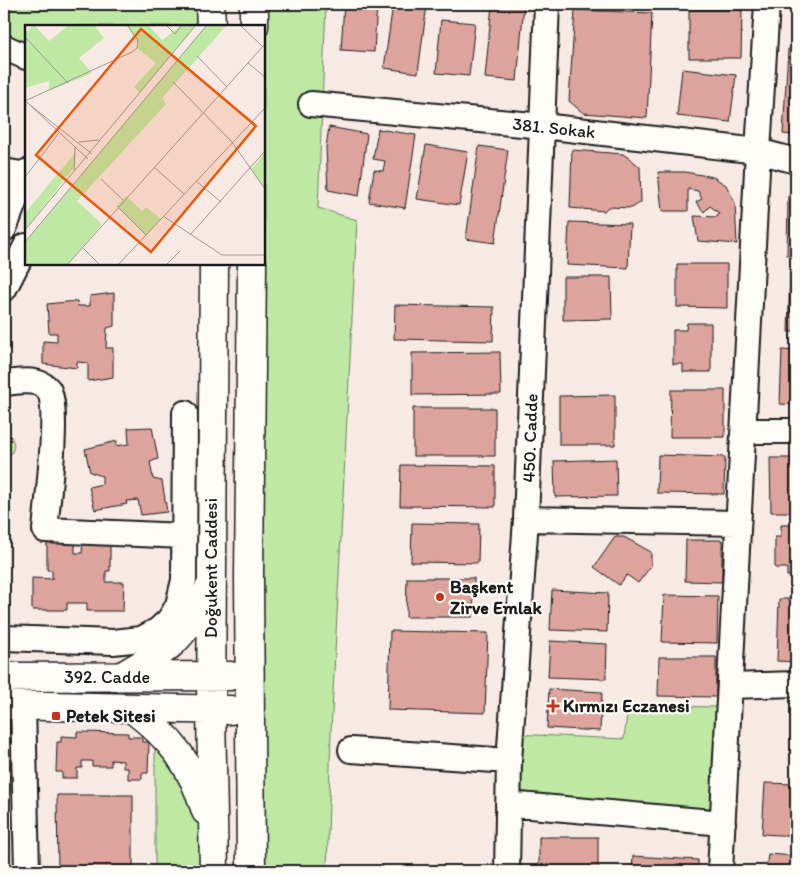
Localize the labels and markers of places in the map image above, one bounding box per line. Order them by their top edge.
place label: Başkent Zirve Emlak [450,576,542,619]
marker: Başkent Zirve Emlak [434,591,446,603]
place label: Kırmızı Eczanesi [563,695,690,717]
marker: Kırmızı Eczanesi [547,700,559,712]
place label: Petek Sitesi [66,705,156,727]
marker: Petek Sitesi [50,710,62,722]

